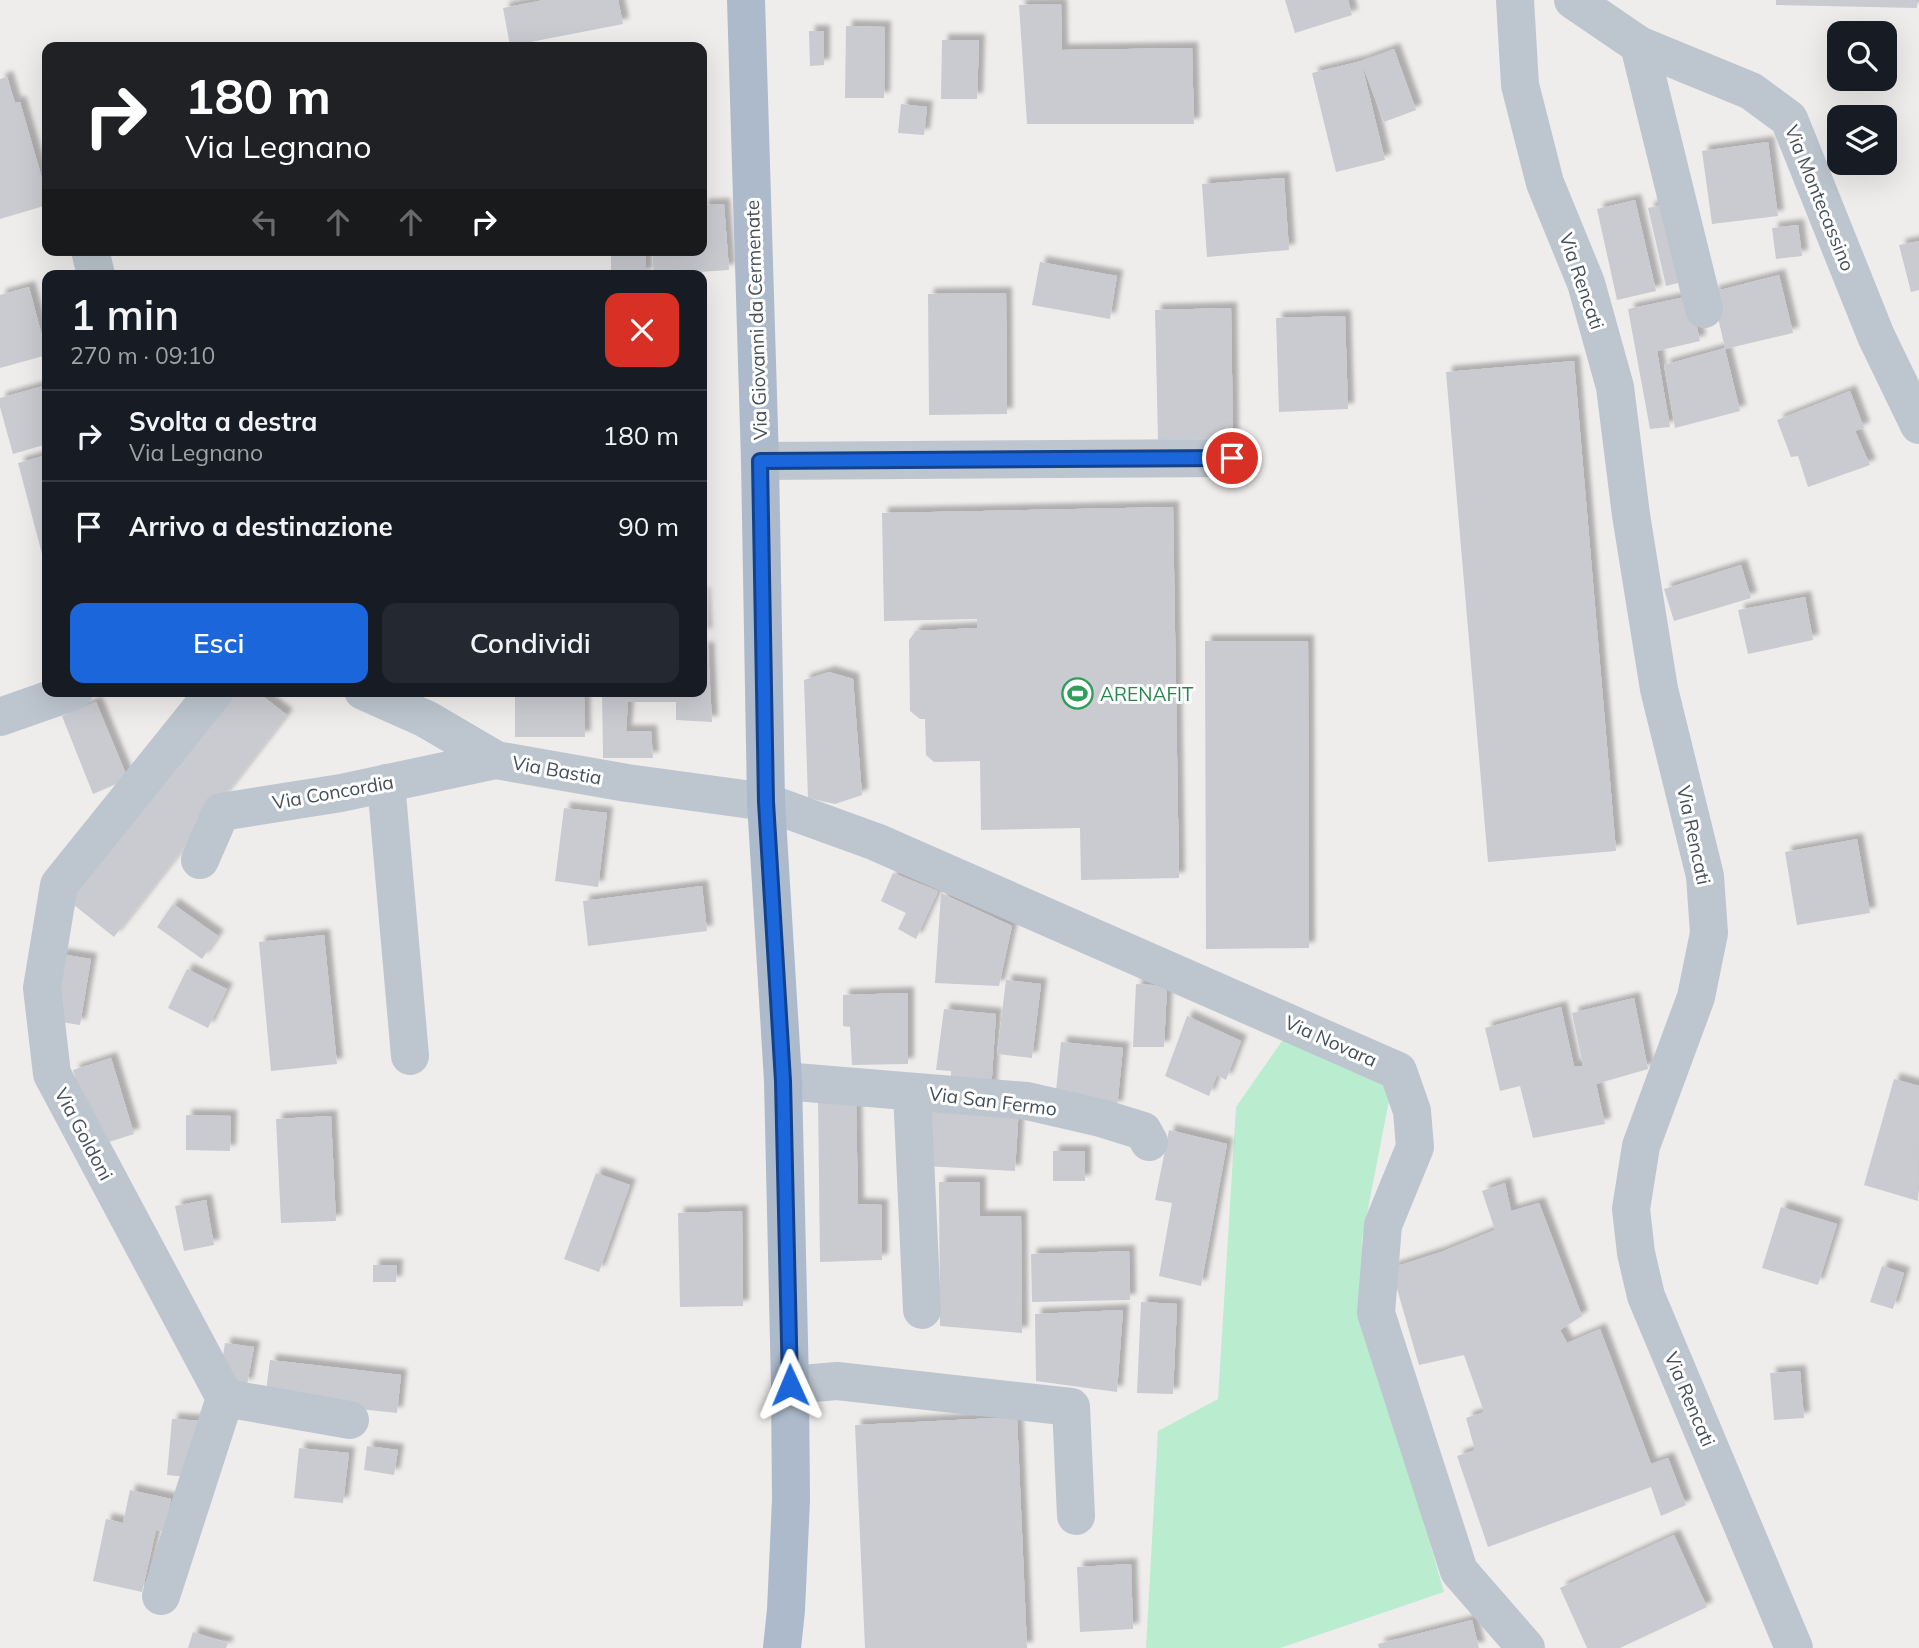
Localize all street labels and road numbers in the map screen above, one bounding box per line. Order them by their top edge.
street label: Via Montecassino [1780,121,1860,275]
street label: Via Giovanni da Cermenate [740,200,772,440]
street label: Via Rencati [1554,230,1610,332]
street label: Via Bastia [510,750,604,790]
street label: Via Concordia [271,770,395,814]
street label: Via Rencati [1672,783,1716,887]
street label: Via Novara [1281,1010,1381,1072]
street label: Via San Fermo [928,1081,1058,1121]
street label: Via Goldoni [50,1084,118,1184]
street label: Via Rencati [1659,1348,1721,1450]

